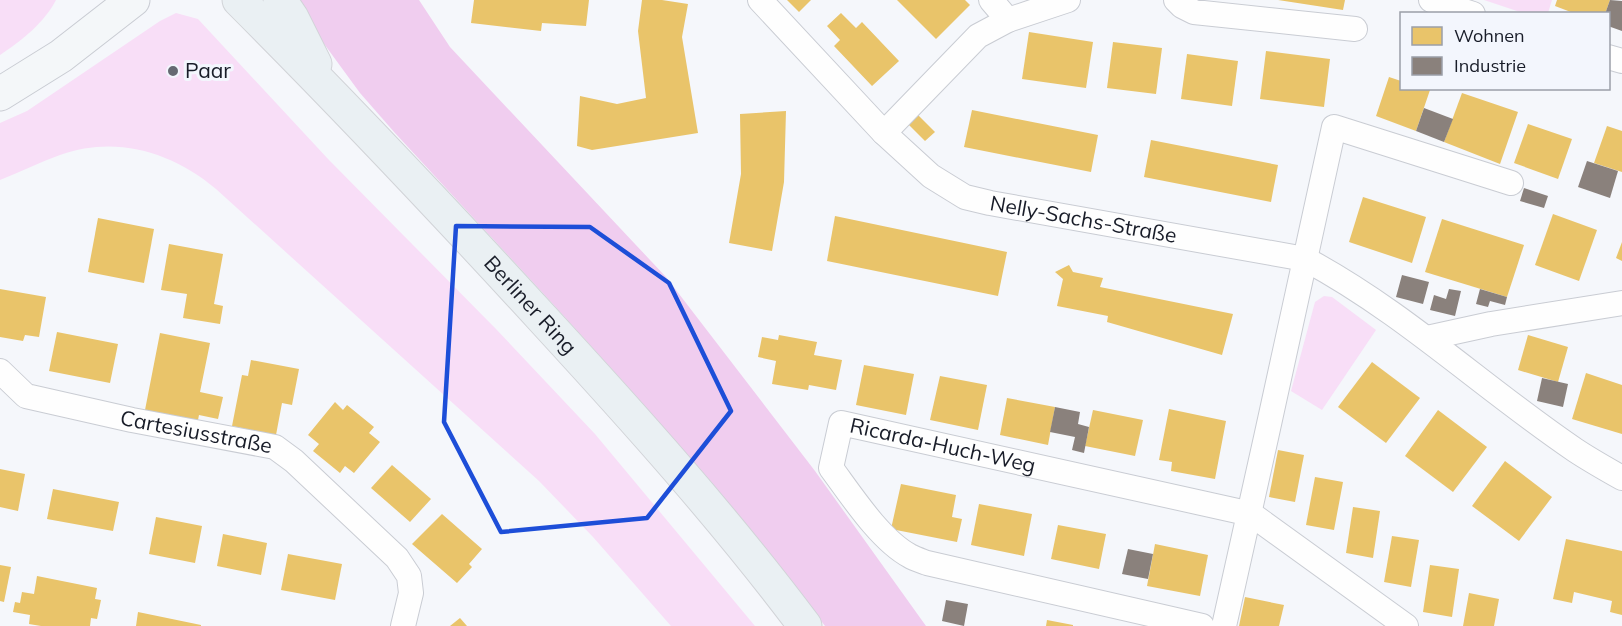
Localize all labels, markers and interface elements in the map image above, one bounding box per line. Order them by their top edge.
legend [1400,12,1610,90]
text: Wohnen [1454,24,1525,47]
text: Industrie [1454,54,1526,77]
place label: Paar [185,57,231,83]
marker: Paar [166,64,180,78]
street label: Nelly-Sachs-Straße [988,189,1179,248]
street label: Berliner Ring [479,250,583,359]
street label: Cartesiusstraße [118,404,274,458]
street label: Ricarda-Huch-Weg [848,411,1038,478]

